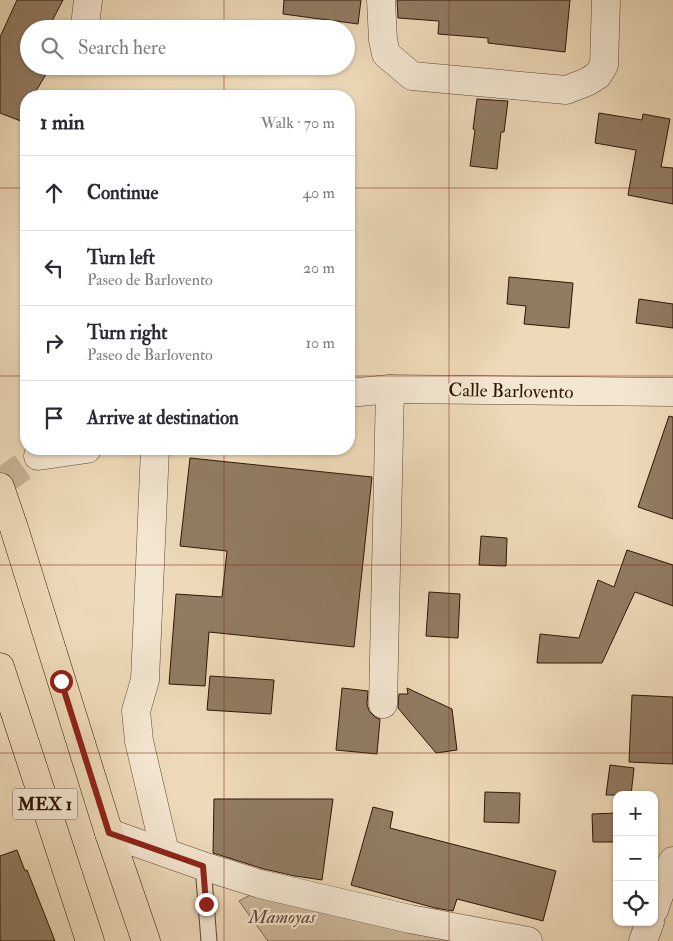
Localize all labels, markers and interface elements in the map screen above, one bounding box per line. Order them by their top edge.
search box [20,20,355,75]
icon: search [38,34,66,62]
text: Search here [78,36,166,60]
text: 1 min [40,109,85,136]
text: Walk · 70 m [261,113,335,133]
icon: ahead [40,179,68,207]
text: Continue [87,181,158,205]
text: 40 m [302,183,335,203]
text: Turn left [87,246,155,270]
icon: left [40,254,68,282]
text: 20 m [303,258,335,278]
text: Paseo de Barlovento [87,270,213,290]
text: Turn right [87,321,167,345]
icon: right [40,329,68,357]
text: 10 m [305,333,335,353]
text: Paseo de Barlovento [87,345,213,365]
street label: Calle Barlovento [448,378,574,404]
icon: arrive [40,404,68,432]
text: Arrive at destination [87,406,239,430]
route start [50,670,73,693]
road number: MEX 1 [12,789,78,820]
map controls [613,791,658,926]
button: + [613,791,658,836]
button: − [613,836,658,881]
button: locate [613,881,658,926]
route end [195,893,218,916]
park label: Mamoyas [248,905,316,929]

